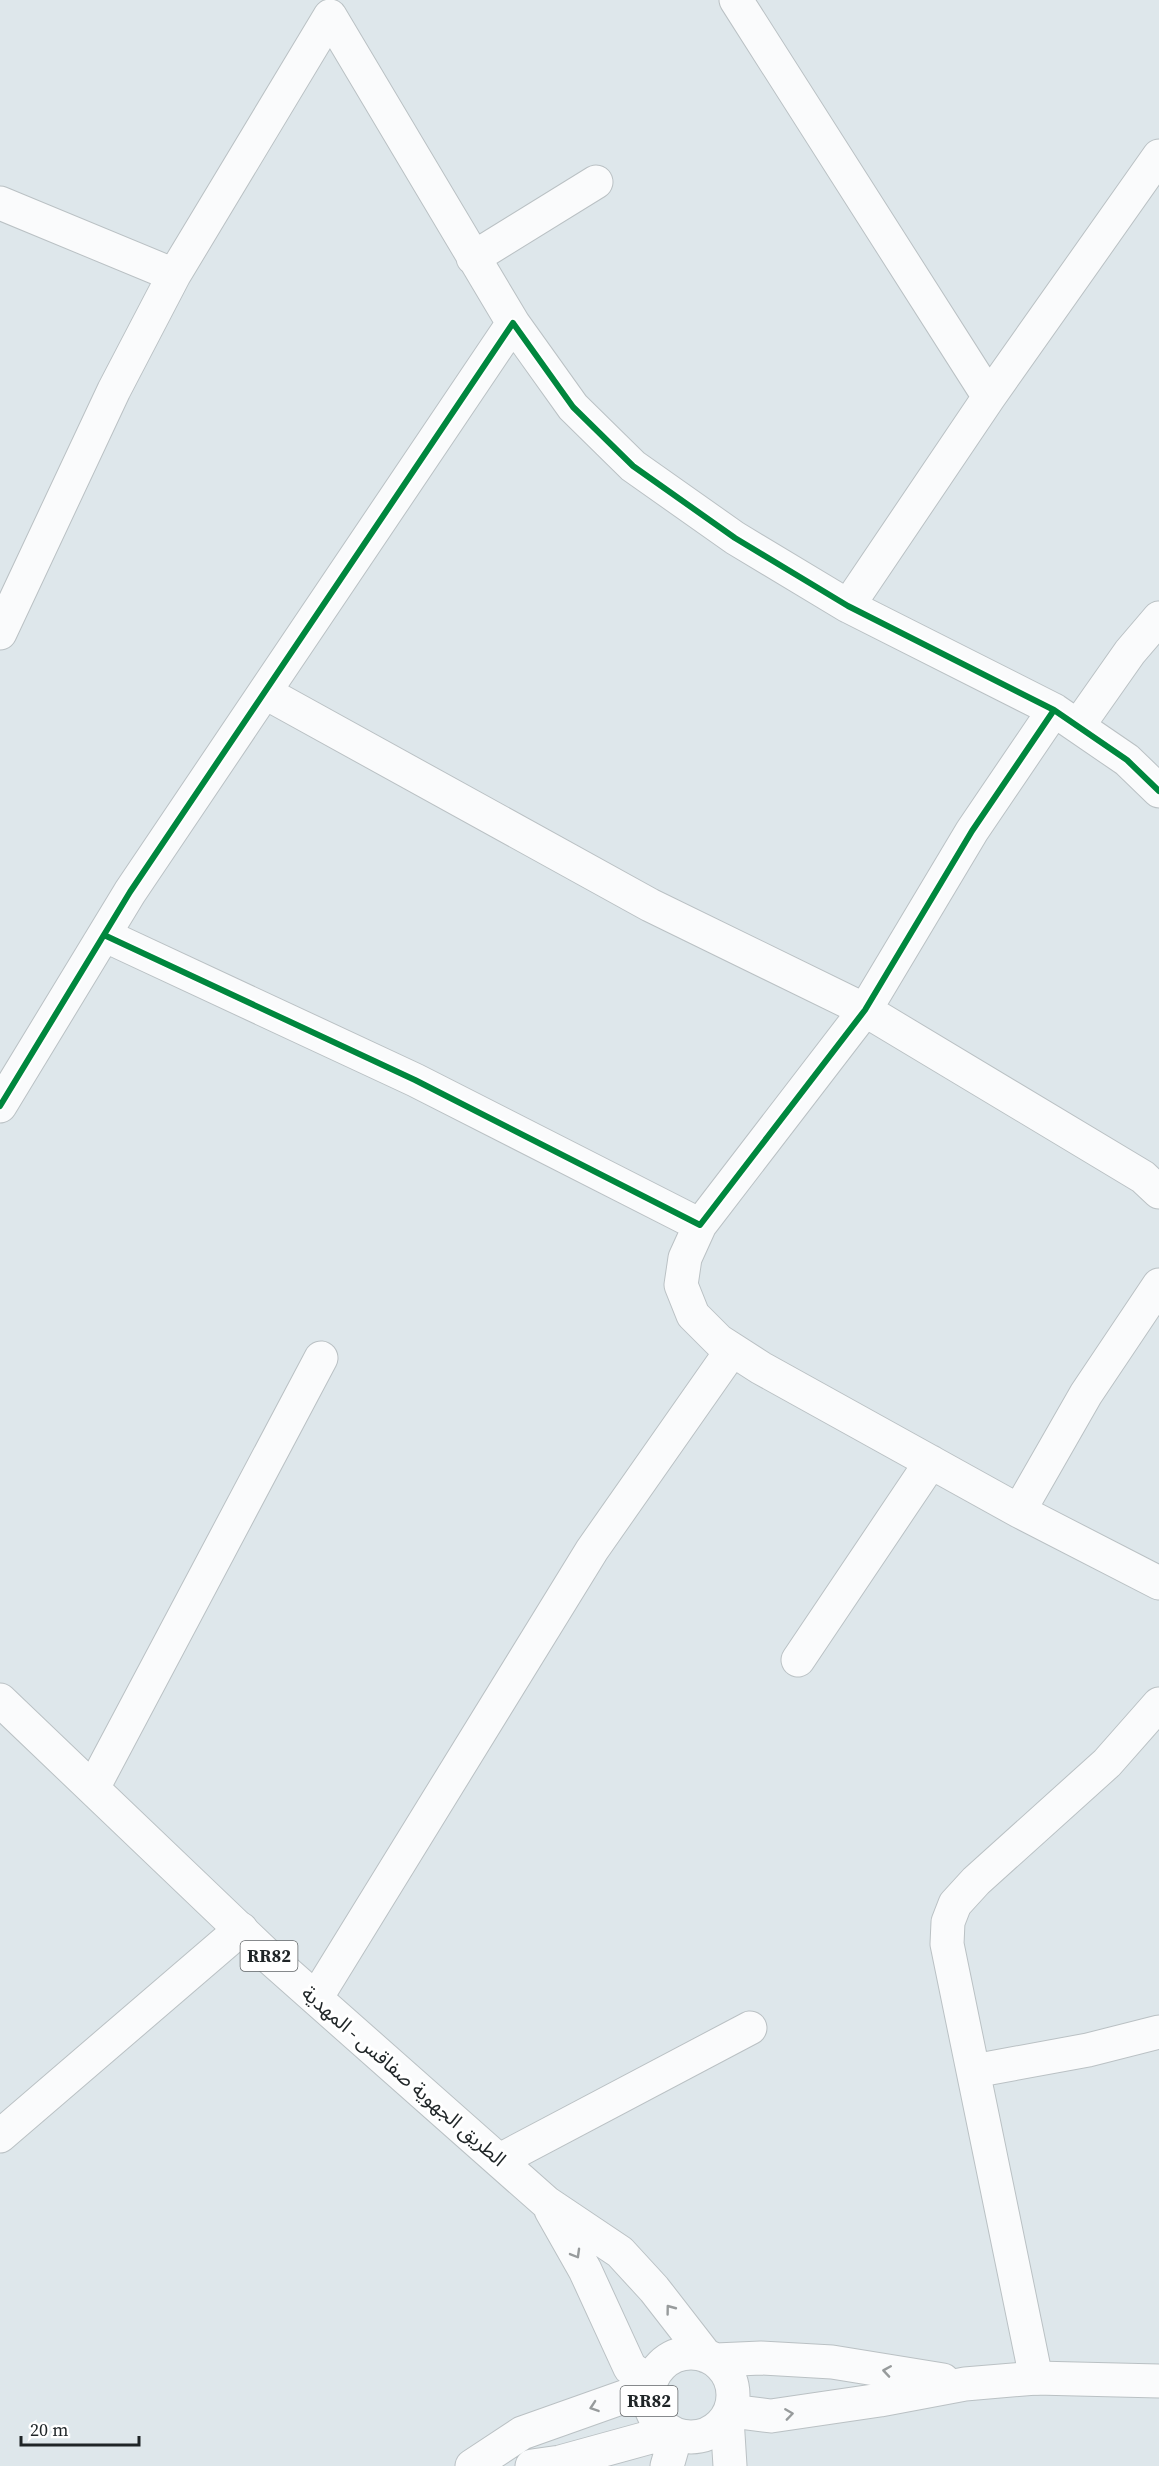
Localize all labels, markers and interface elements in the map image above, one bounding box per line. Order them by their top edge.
road number: RR82 [240,1941,298,1971]
street label: الطريق الجهوية صفاقس - المهدية [296,1979,512,2173]
one-way arrow [569,2248,580,2258]
one-way arrow [666,2305,677,2316]
one-way arrow [882,2365,892,2378]
road number: RR82 [620,2386,678,2416]
one-way arrow [589,2400,600,2413]
one-way arrow [784,2408,793,2420]
scale bar [21,2409,140,2447]
text: 20 m [30,2417,68,2442]

